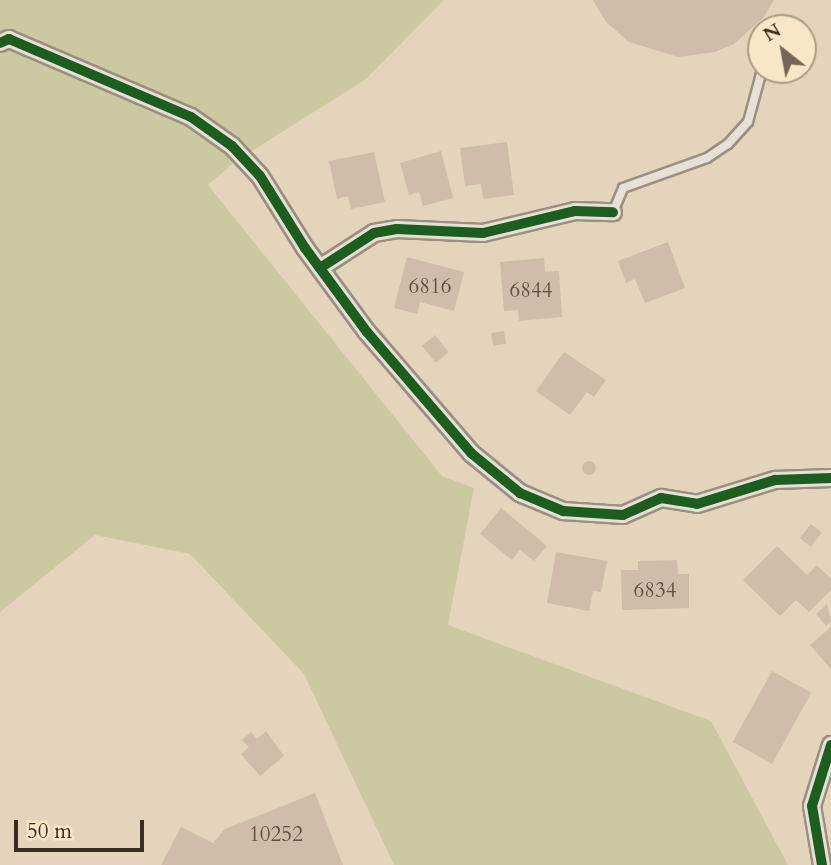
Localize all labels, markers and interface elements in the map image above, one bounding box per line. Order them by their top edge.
north arrow [747,14,817,84]
text: N [758,17,786,48]
house number: 6816 [408,274,452,300]
house number: 6844 [509,278,553,304]
house number: 6834 [633,578,677,604]
scale bar [18,806,147,850]
text: 50 m [27,817,72,846]
house number: 10252 [249,822,303,848]

